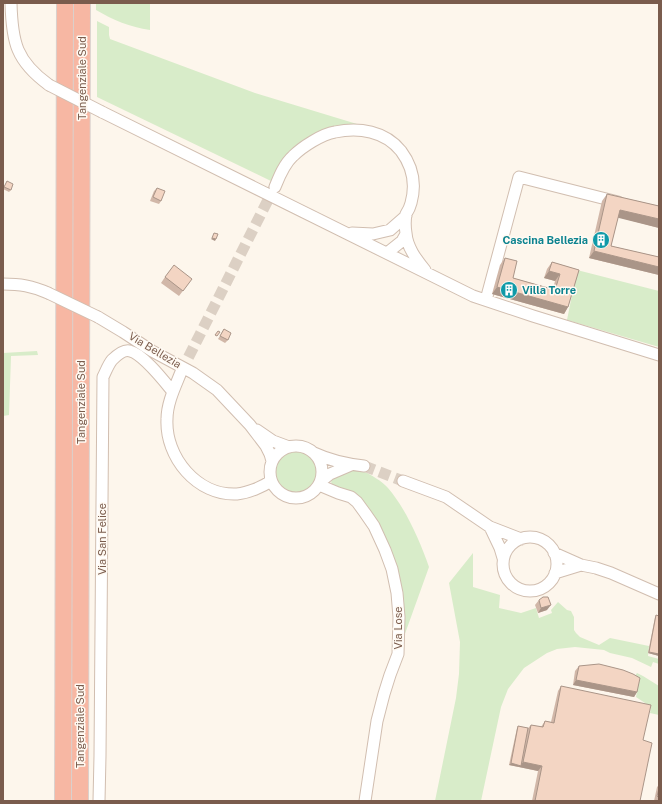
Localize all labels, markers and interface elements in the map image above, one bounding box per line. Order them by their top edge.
street label: Tangenziale Sud [76,36,88,120]
building icon: Cascina Bellezia [591,230,611,250]
place label: Cascina Bellezia [503,234,588,246]
building icon: Villa Torre [499,280,519,300]
place label: Villa Torre [522,284,576,296]
street label: Via Bellezia [127,330,183,370]
street label: Tangenziale Sud [75,360,87,444]
street label: Via San Felice [96,503,108,575]
street label: Via Lose [392,607,404,650]
street label: Tangenziale Sud [74,684,86,768]

